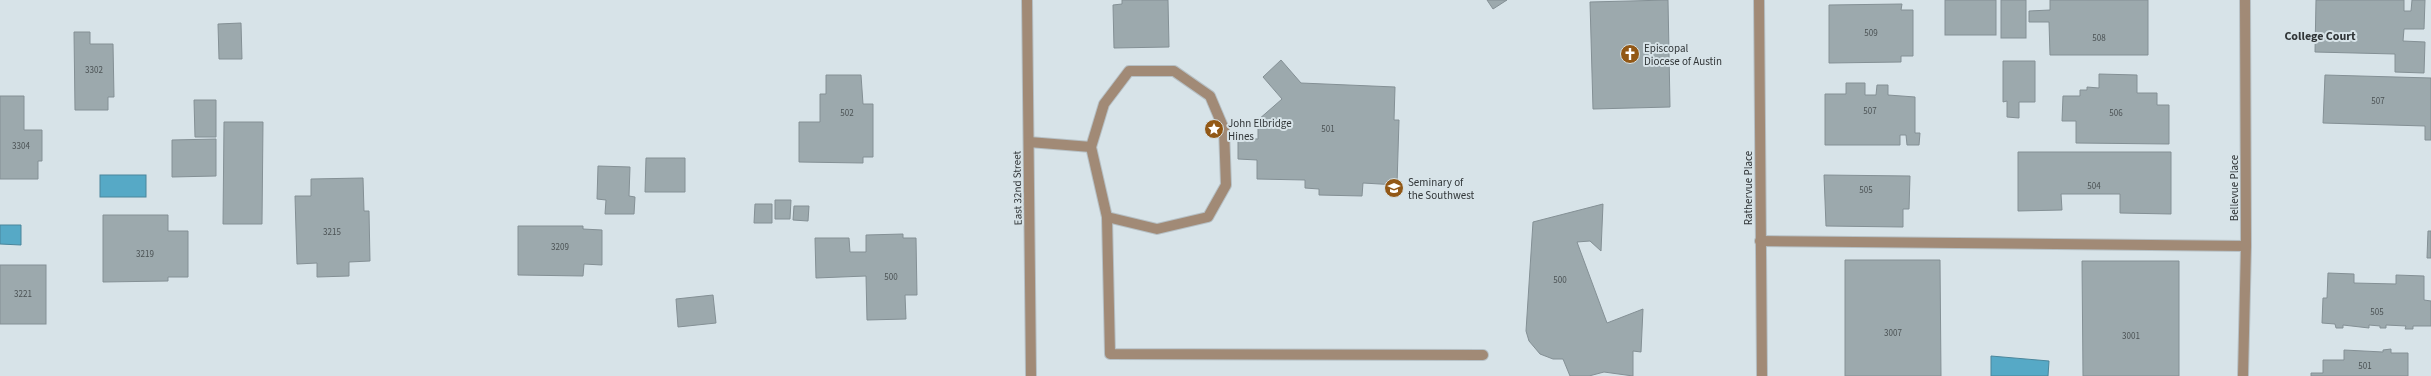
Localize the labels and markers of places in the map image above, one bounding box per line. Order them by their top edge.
place label: Episcopal Diocese of Austin [1644,41,1722,69]
church icon: Episcopal Diocese of Austin [1619,43,1641,65]
place label: John Elbridge Hines [1228,116,1292,144]
place icon: John Elbridge Hines [1203,118,1225,140]
place label: Seminary of the Southwest [1408,175,1475,203]
school or university icon: Seminary of the Southwest [1383,177,1405,199]

